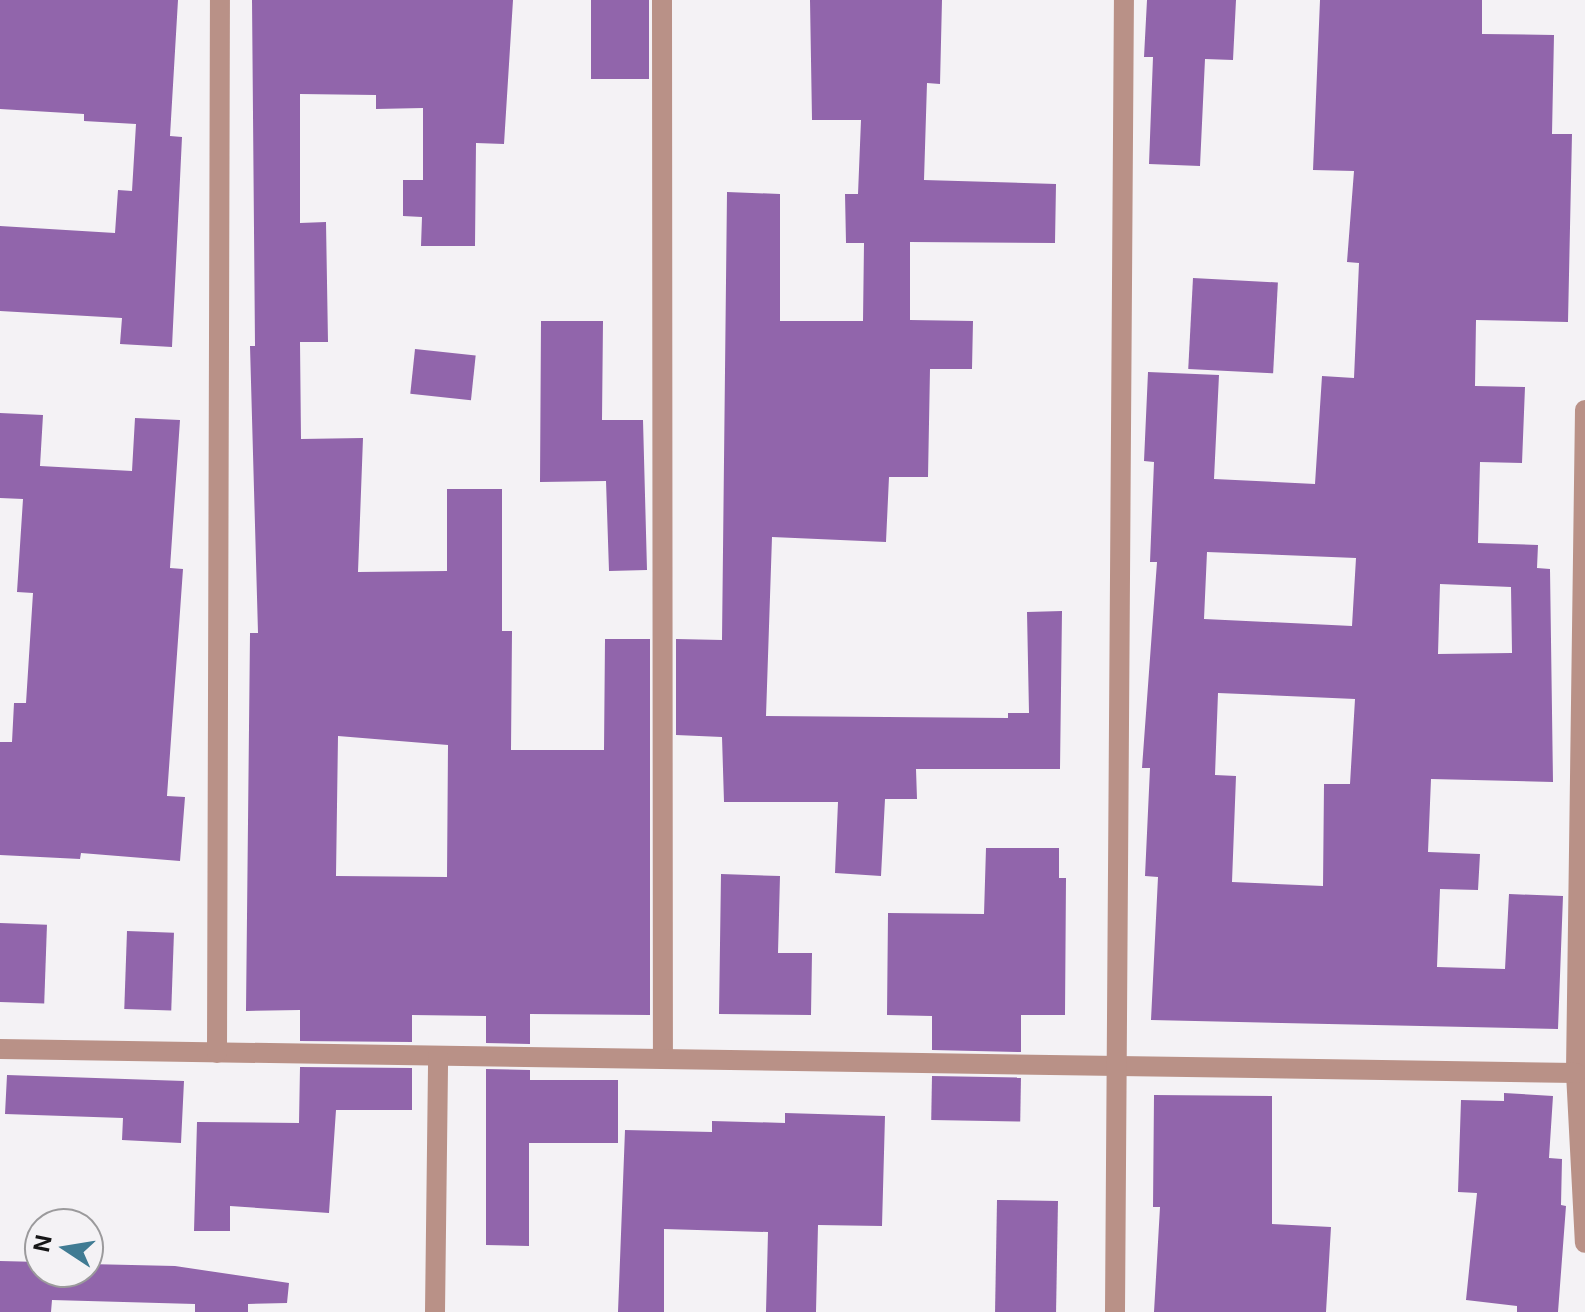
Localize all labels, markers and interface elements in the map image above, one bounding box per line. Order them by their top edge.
north arrow [24,1208,104,1288]
text: N [28,1233,57,1254]

